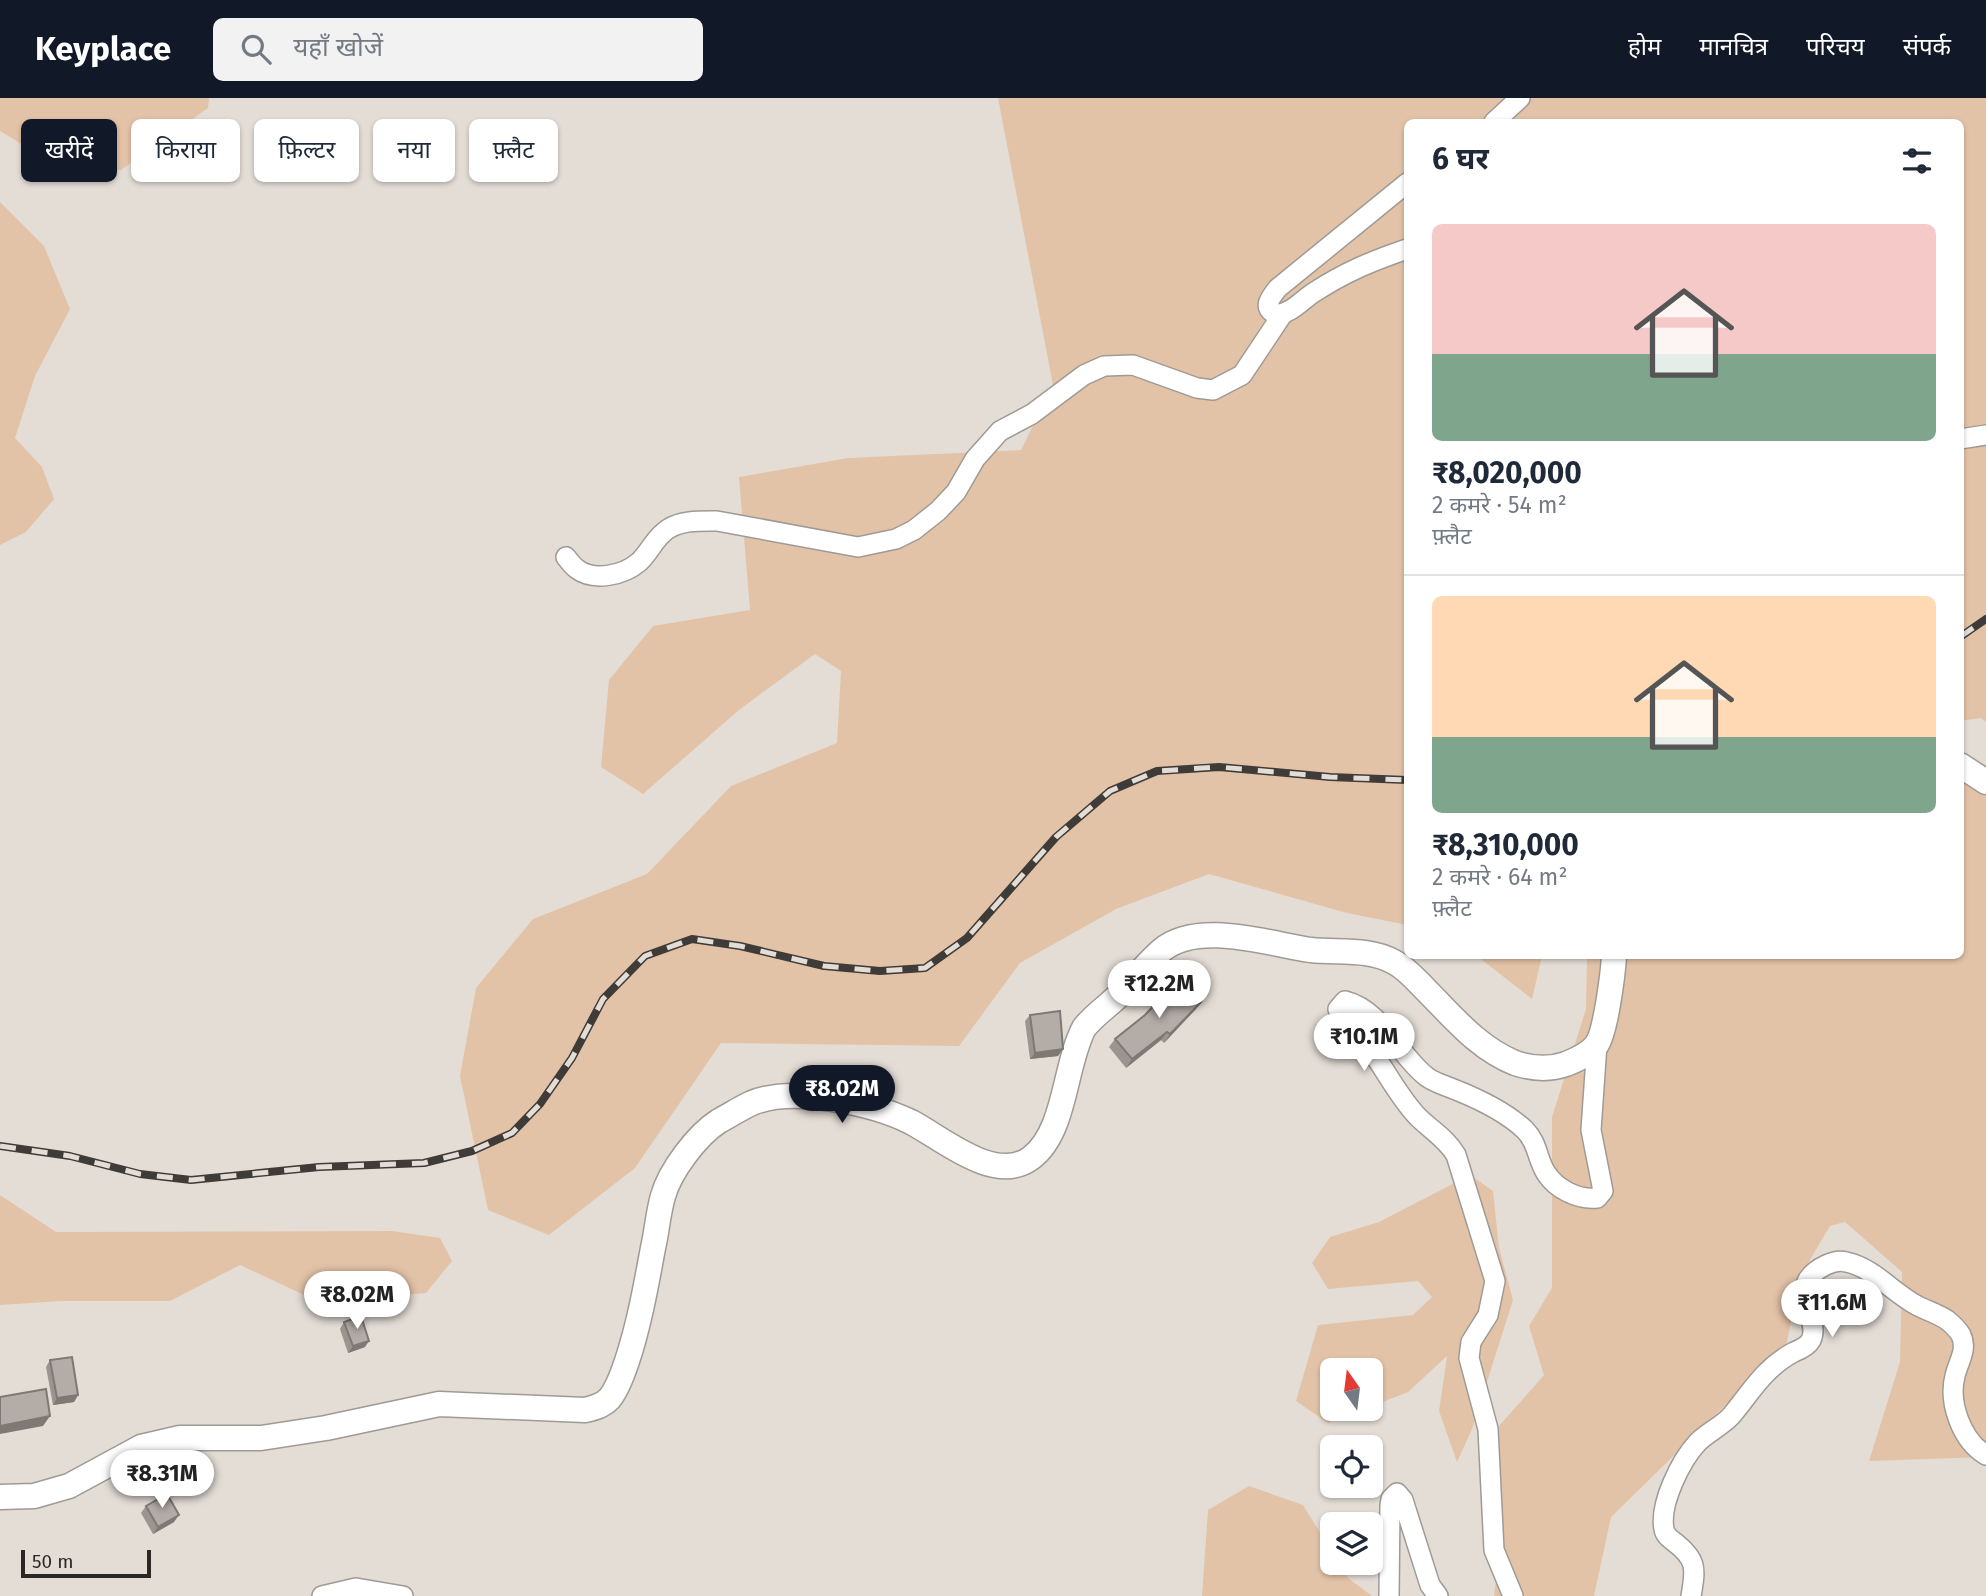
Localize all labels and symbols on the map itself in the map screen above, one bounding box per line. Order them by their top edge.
pin: ₹12.2M [1102,960,1216,1020]
pin: ₹10.1M [1307,1014,1421,1073]
pin: ₹8.02M [785,1066,899,1125]
pin: ₹8.02M [300,1272,414,1331]
pin: ₹11.6M [1775,1280,1889,1339]
north arrow [1320,1358,1382,1421]
pin: ₹8.31M [105,1450,219,1510]
scale bar [21,1547,150,1579]

